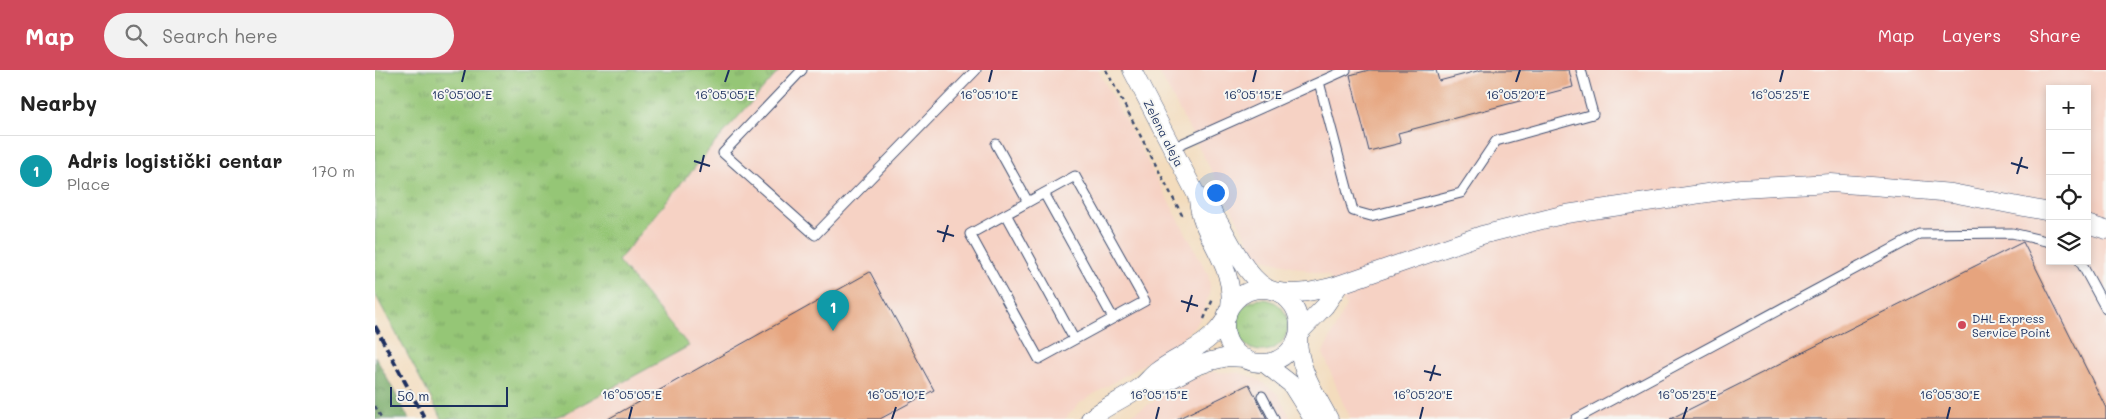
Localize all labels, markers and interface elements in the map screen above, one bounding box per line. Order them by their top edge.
search box [104,13,454,58]
text: Map [25,20,74,51]
icon: search [122,21,150,49]
text: Search here [162,23,278,48]
text: Map [1878,23,1914,47]
text: Layers [1942,23,2001,47]
text: Share [2029,23,2081,47]
map controls [2046,85,2091,265]
button: + [2046,85,2091,130]
text: 16°05'00"E [432,86,492,102]
text: 16°05'05"E [695,86,755,102]
text: 16°05'10"E [960,86,1018,102]
text: 16°05'15"E [1224,86,1282,102]
text: 16°05'20"E [1486,86,1546,102]
text: 16°05'25"E [1750,86,1810,102]
text: Nearby [20,89,97,116]
street label: Zelena aleja [1140,97,1188,169]
button: − [2046,130,2091,175]
text: Adris logistički centar [67,148,282,173]
text: 1 [32,160,40,181]
text: 170 m [311,160,355,181]
text: Place [67,173,110,194]
button: locate [2046,175,2091,220]
your location [1203,180,1229,206]
button: layers [2046,220,2091,265]
pin: 1 [817,290,849,331]
place label: DHL Express Service Point [1972,310,2051,340]
marker: DHL Express Service Point [1956,319,1968,331]
scale bar [390,384,507,407]
text: 50 m [397,386,429,405]
text: 16°05'05"E [602,386,662,402]
text: 16°05'10"E [867,386,925,402]
text: 16°05'15"E [1130,386,1188,402]
text: 16°05'20"E [1393,386,1453,402]
text: 16°05'25"E [1657,386,1717,402]
text: 16°05'30"E [1920,386,1980,402]

